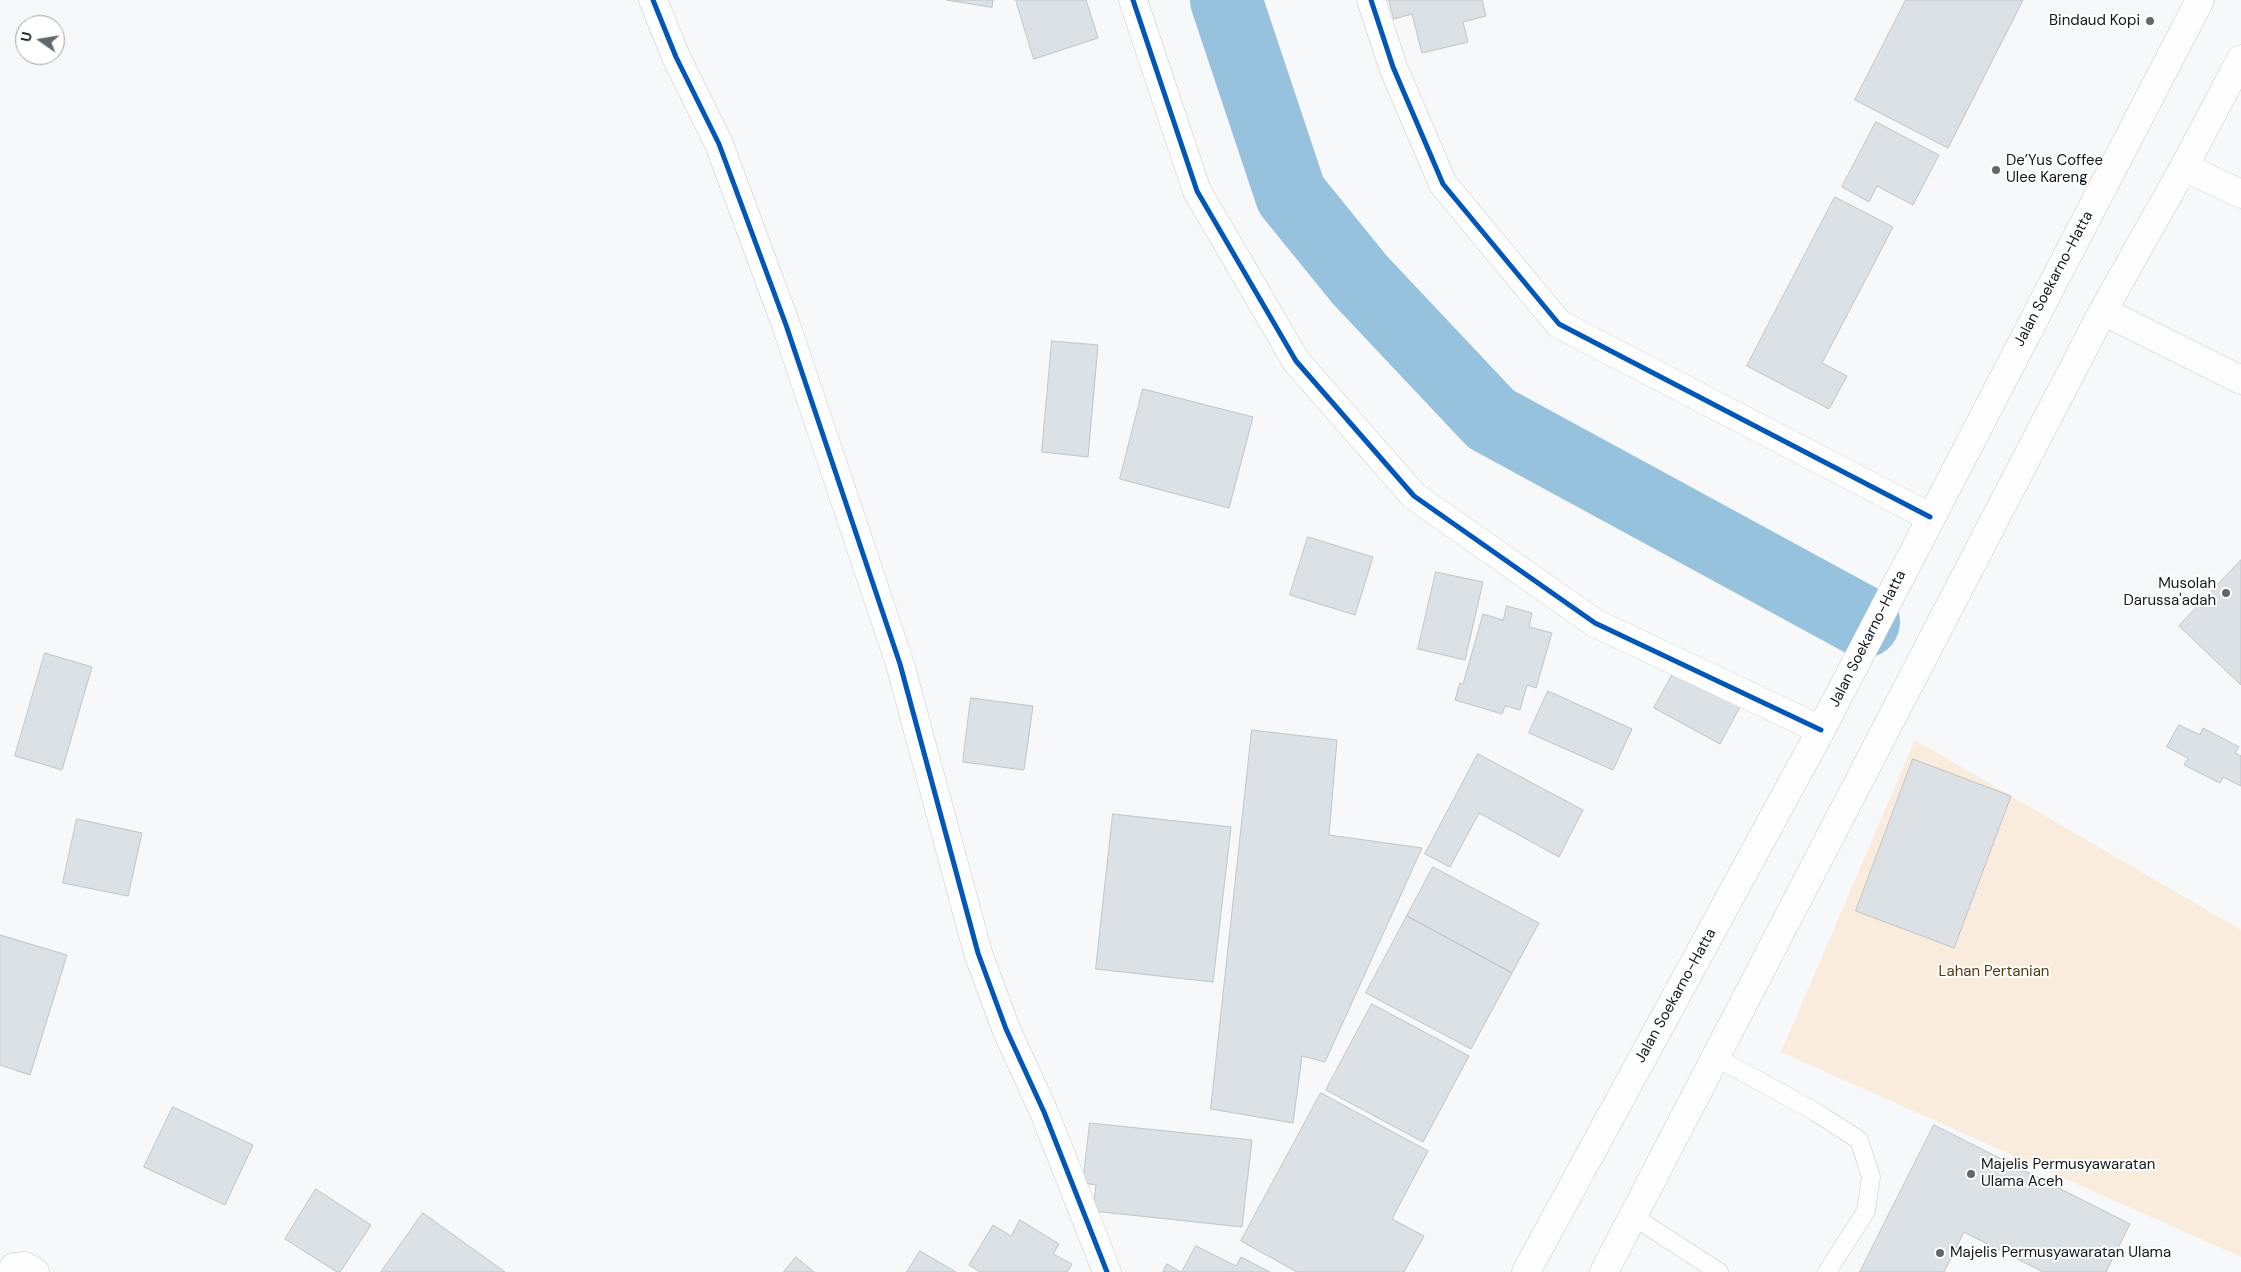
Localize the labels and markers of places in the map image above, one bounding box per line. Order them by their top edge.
place label: Bindaud Kopi [2049,12,2140,30]
marker: Bindaud Kopi [2144,15,2156,27]
place label: De’Yus Coffee Ulee Kareng [2006,152,2103,187]
marker: De’Yus Coffee Ulee Kareng [1990,164,2002,176]
place label: Musolah Darussa'adah [2123,575,2216,610]
marker: Musolah Darussa'adah [2220,587,2232,599]
place label: Majelis Permusyawaratan Ulama Aceh [1981,1156,2155,1191]
marker: Majelis Permusyawaratan Ulama Aceh [1965,1168,1977,1180]
place label: Majelis Permusyawaratan Ulama [1950,1244,2171,1262]
marker: Majelis Permusyawaratan Ulama [1934,1247,1946,1259]

